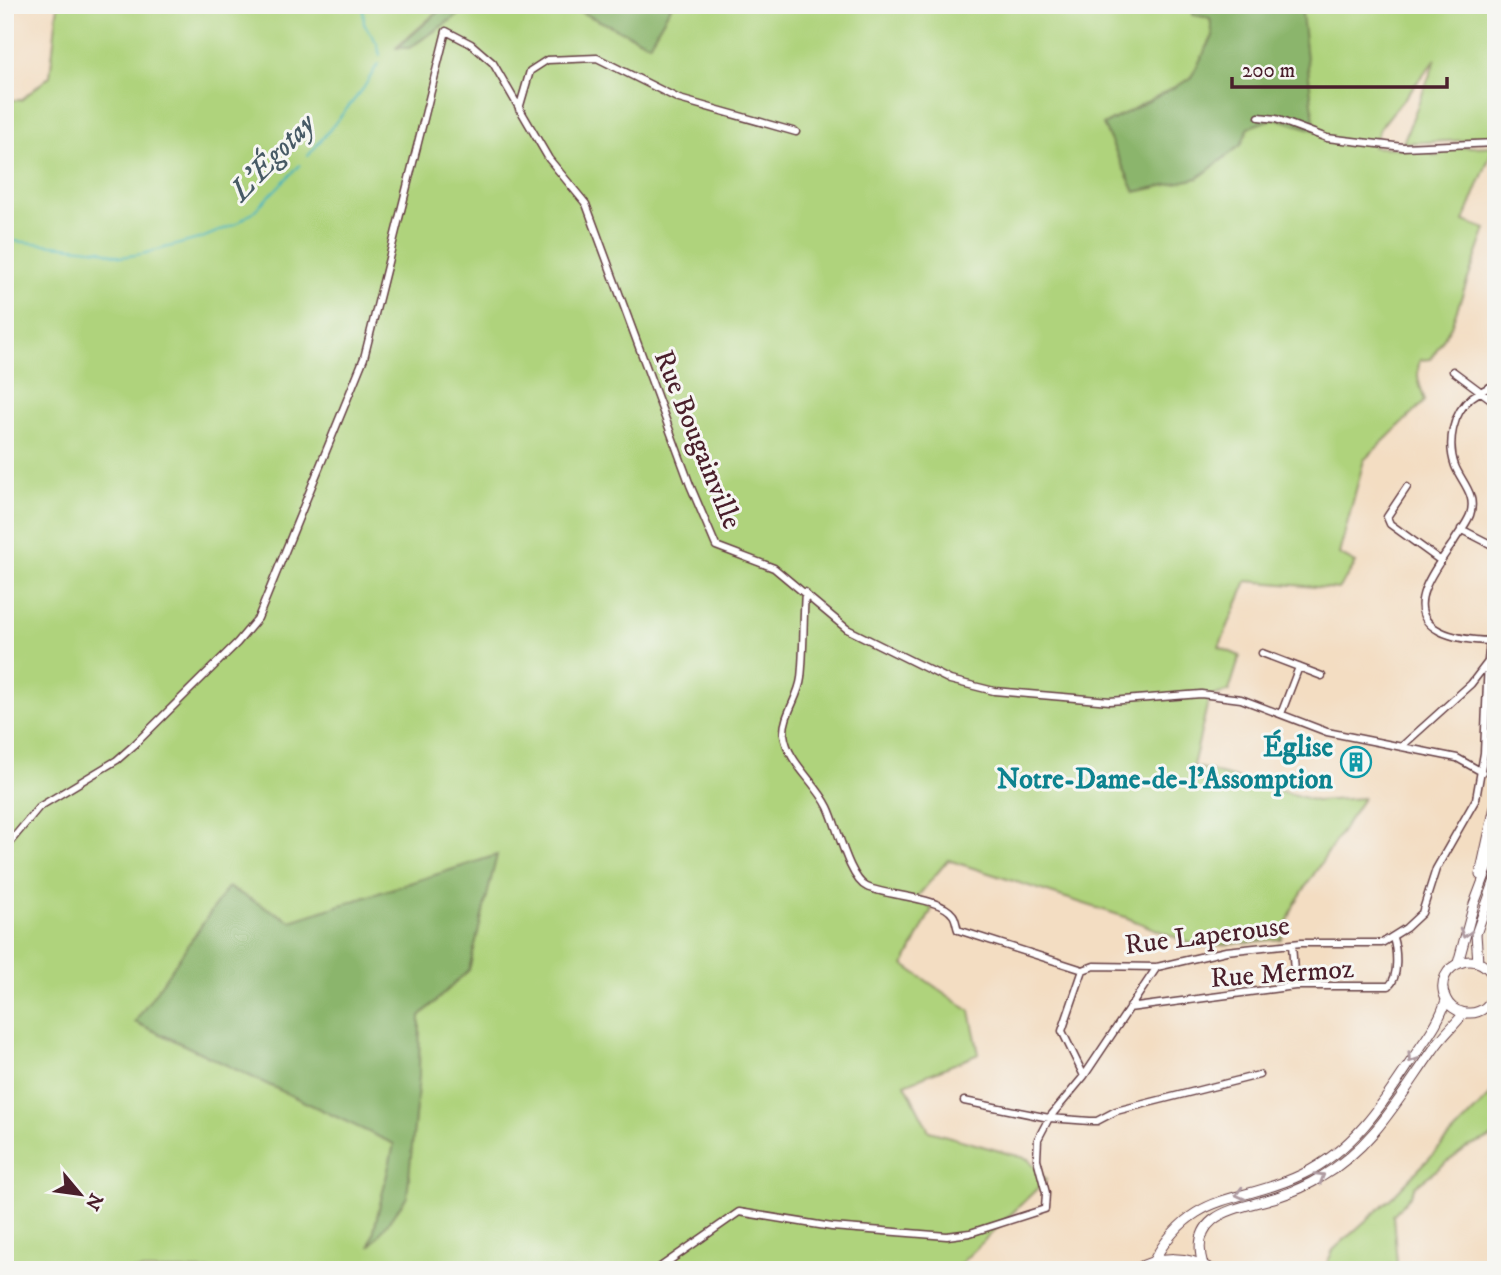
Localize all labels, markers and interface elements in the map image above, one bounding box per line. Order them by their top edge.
scale bar [1232,46,1447,90]
text: 200 m [1242,58,1295,84]
water label: L'Égotay [220,104,325,211]
street label: Rue Bougainville [646,345,749,534]
place label: Église Notre-Dame-de-l'Assomption [997,729,1333,797]
building icon: Église Notre-Dame-de-l'Assomption [1339,745,1373,779]
street label: Rue Laperouse [1123,908,1292,963]
one-way arrow [1458,927,1473,939]
street label: Rue Mermoz [1209,951,1355,996]
one-way arrow [1408,1051,1421,1064]
north arrow [46,1160,116,1230]
one-way arrow [1313,1173,1326,1186]
one-way arrow [1235,1186,1247,1200]
text: N [80,1189,107,1214]

